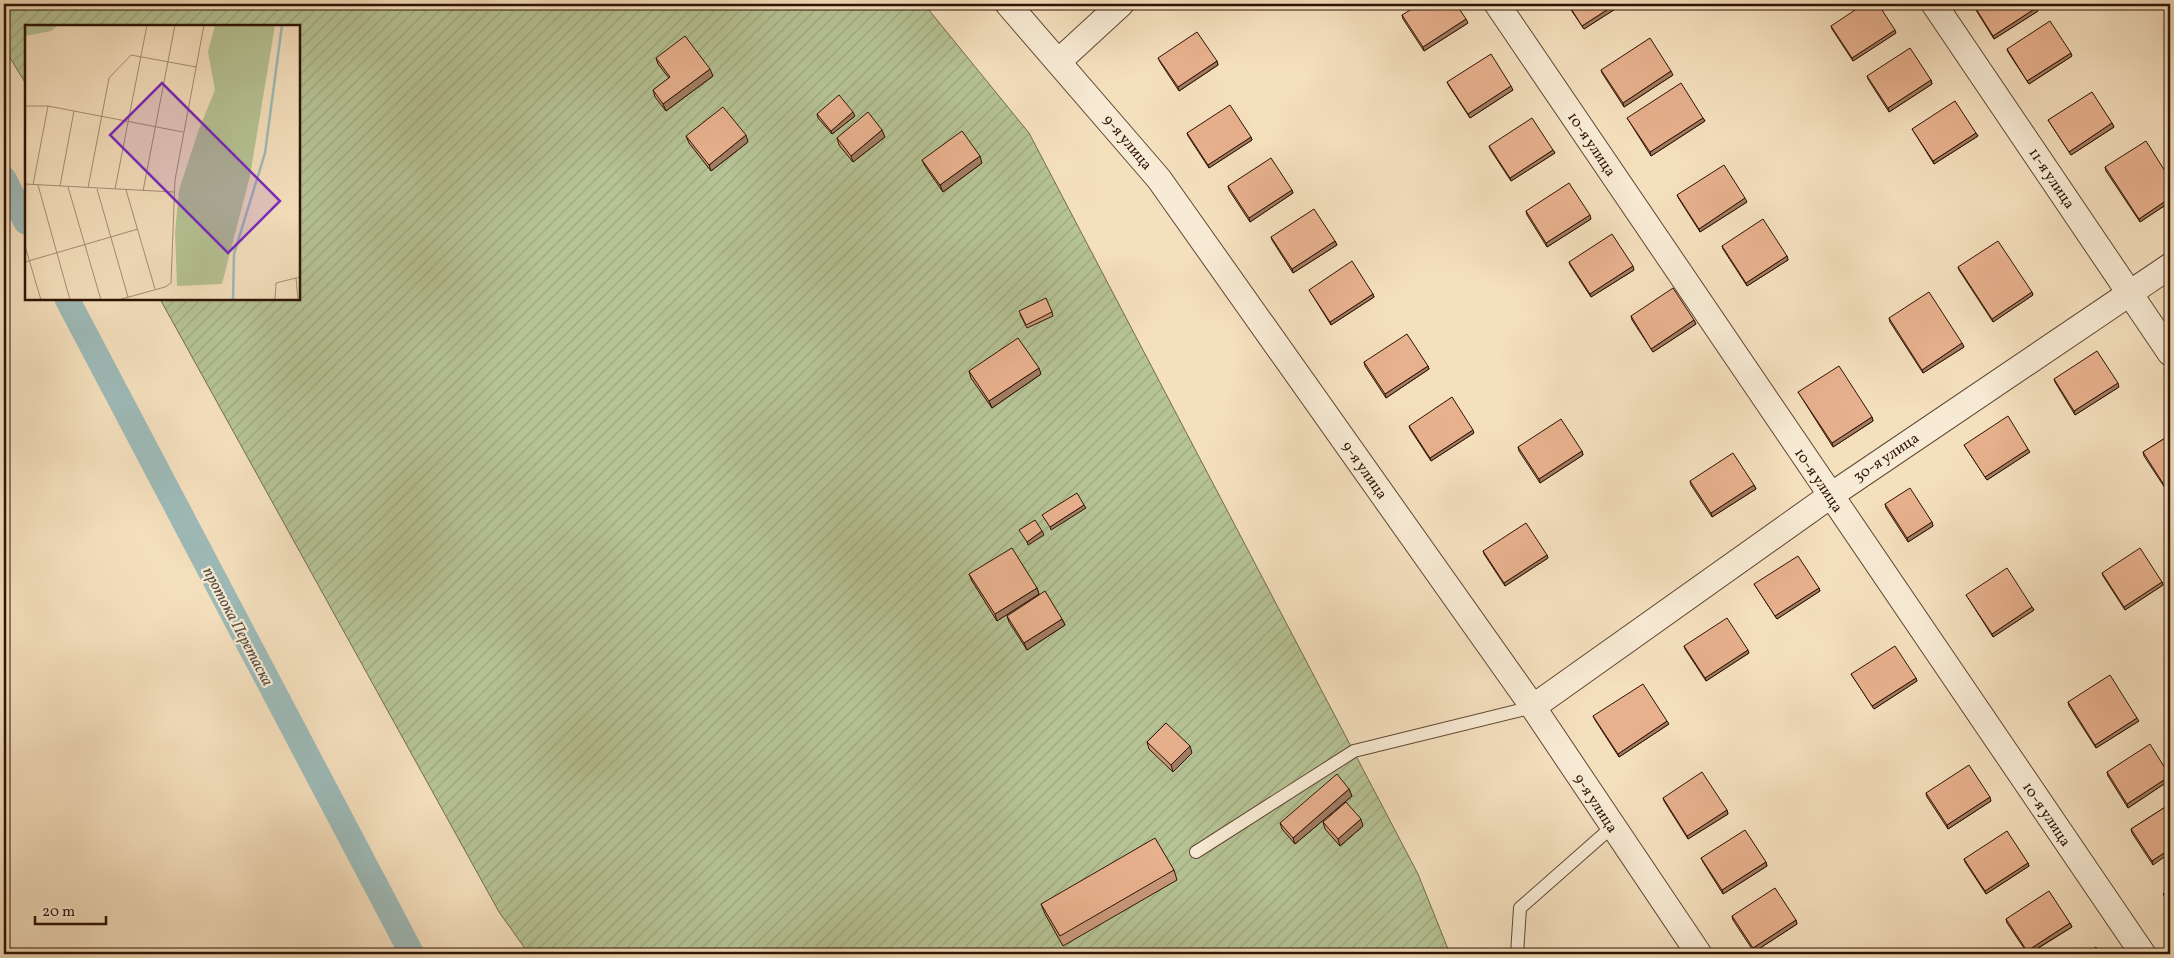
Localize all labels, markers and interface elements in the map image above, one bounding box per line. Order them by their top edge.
inset map [25,25,300,300]
street label: 10-я улица [1561,108,1620,181]
street label: 9-я улица [1097,111,1156,175]
street label: 11-я улица [2023,144,2079,214]
street label: 30-я улица [1850,428,1924,488]
street label: 9-я улица [1336,438,1391,504]
street label: 10-я улица [1788,444,1847,517]
water label: протока Перетаска [197,564,278,691]
street label: 9-я улица [1568,770,1622,837]
street label: 10-я улица [2016,778,2075,851]
scale bar [35,893,106,925]
text: 20 m [42,902,75,923]

